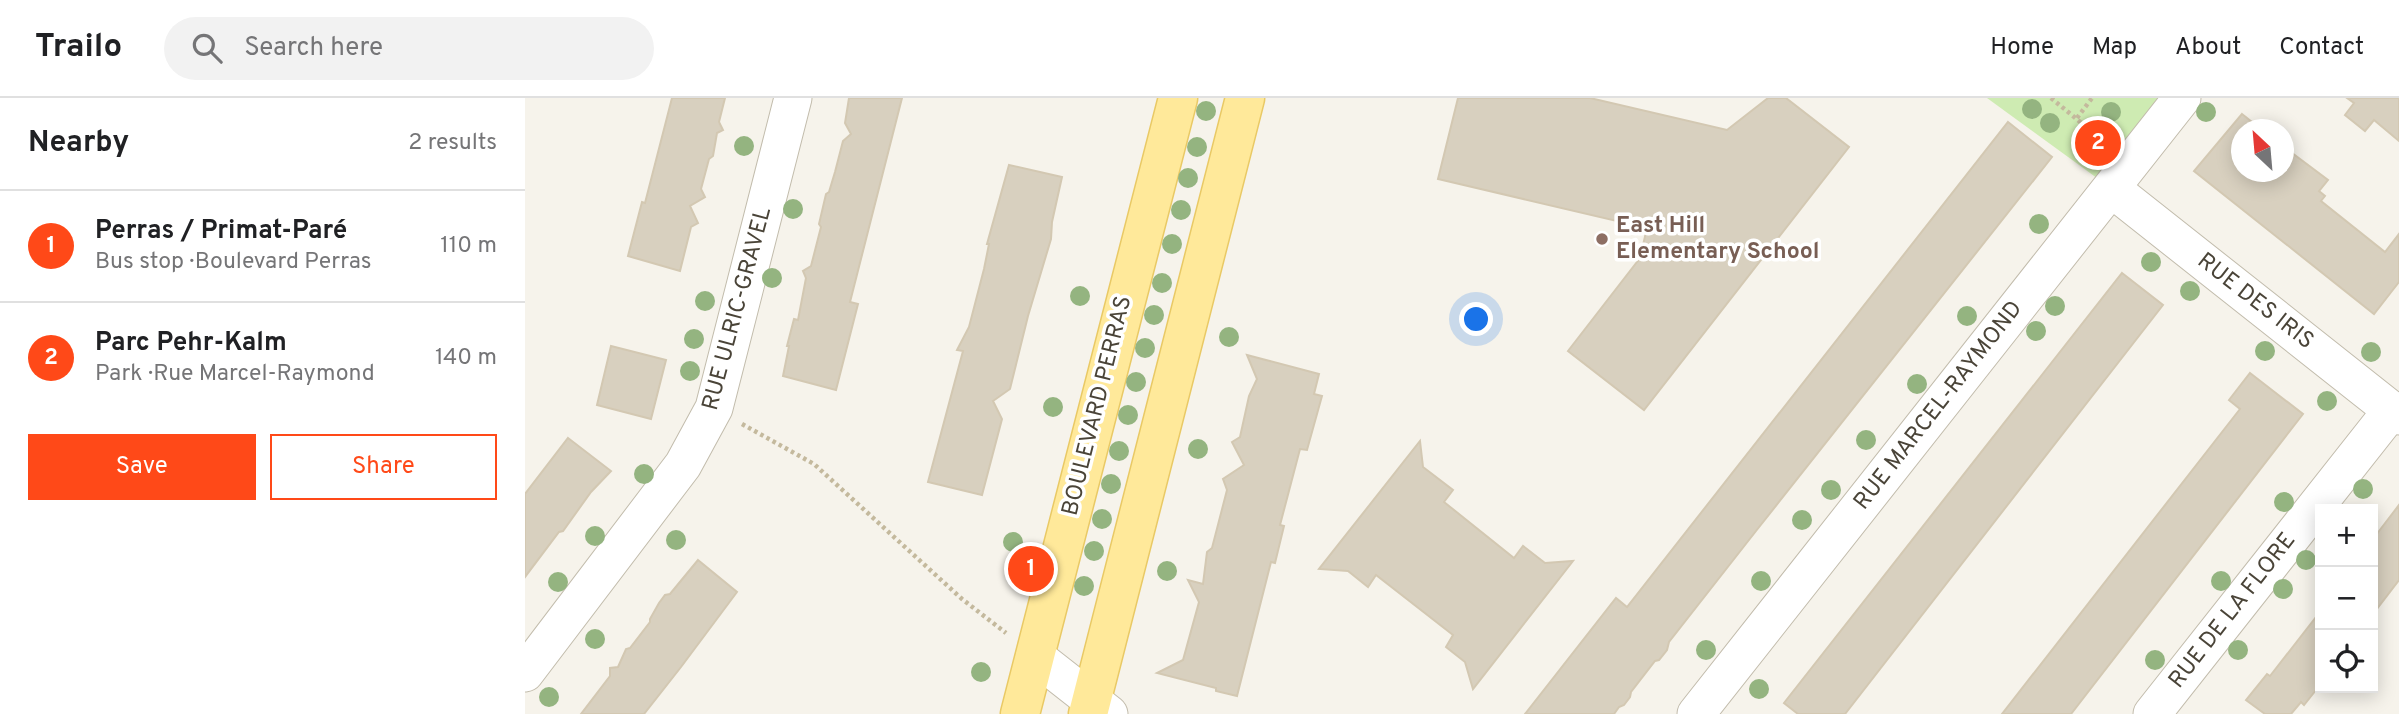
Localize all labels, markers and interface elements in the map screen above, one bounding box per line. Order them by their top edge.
search box [164,17,654,80]
text: Trailo [35,27,122,69]
icon: search [188,29,226,67]
text: Search here [244,32,383,65]
text: Home [1990,33,2054,63]
text: Map [2092,33,2137,63]
text: About [2175,33,2241,63]
text: Contact [2279,33,2364,63]
pin: 2 [2075,117,2121,169]
north arrow [2231,119,2294,182]
text: Nearby [28,125,129,162]
text: 2 results [408,129,497,158]
street label: RUE ULRIC-GRAVEL [697,204,779,414]
place label: East Hill Elementary School [1616,212,1820,267]
text: Perras / Primat-Paré [95,215,347,248]
marker: East Hill Elementary School [1594,231,1610,247]
text: 1 [46,232,56,261]
text: 110 m [440,232,497,261]
street label: RUE DES IRIS [2191,247,2319,357]
text: Bus stop · Boulevard Perras [95,248,372,277]
street label: BOULEVARD PERRAS [1057,293,1139,519]
street label: RUE MARCEL-RAYMOND [1848,296,2030,516]
your location [1459,302,1493,336]
text: Parc Pehr-Kalm [95,327,287,360]
text: 2 [44,344,58,373]
text: 140 m [435,344,497,373]
text: Park · Rue Marcel-Raymond [95,360,375,389]
button: Save [28,434,256,500]
button: Share [270,434,497,500]
map controls [2315,504,2378,693]
button: + [2315,504,2378,567]
street label: RUE DE LA FLORE [2163,527,2303,695]
pin: 1 [1008,543,1054,595]
button: − [2315,567,2378,630]
button: locate [2315,630,2378,693]

